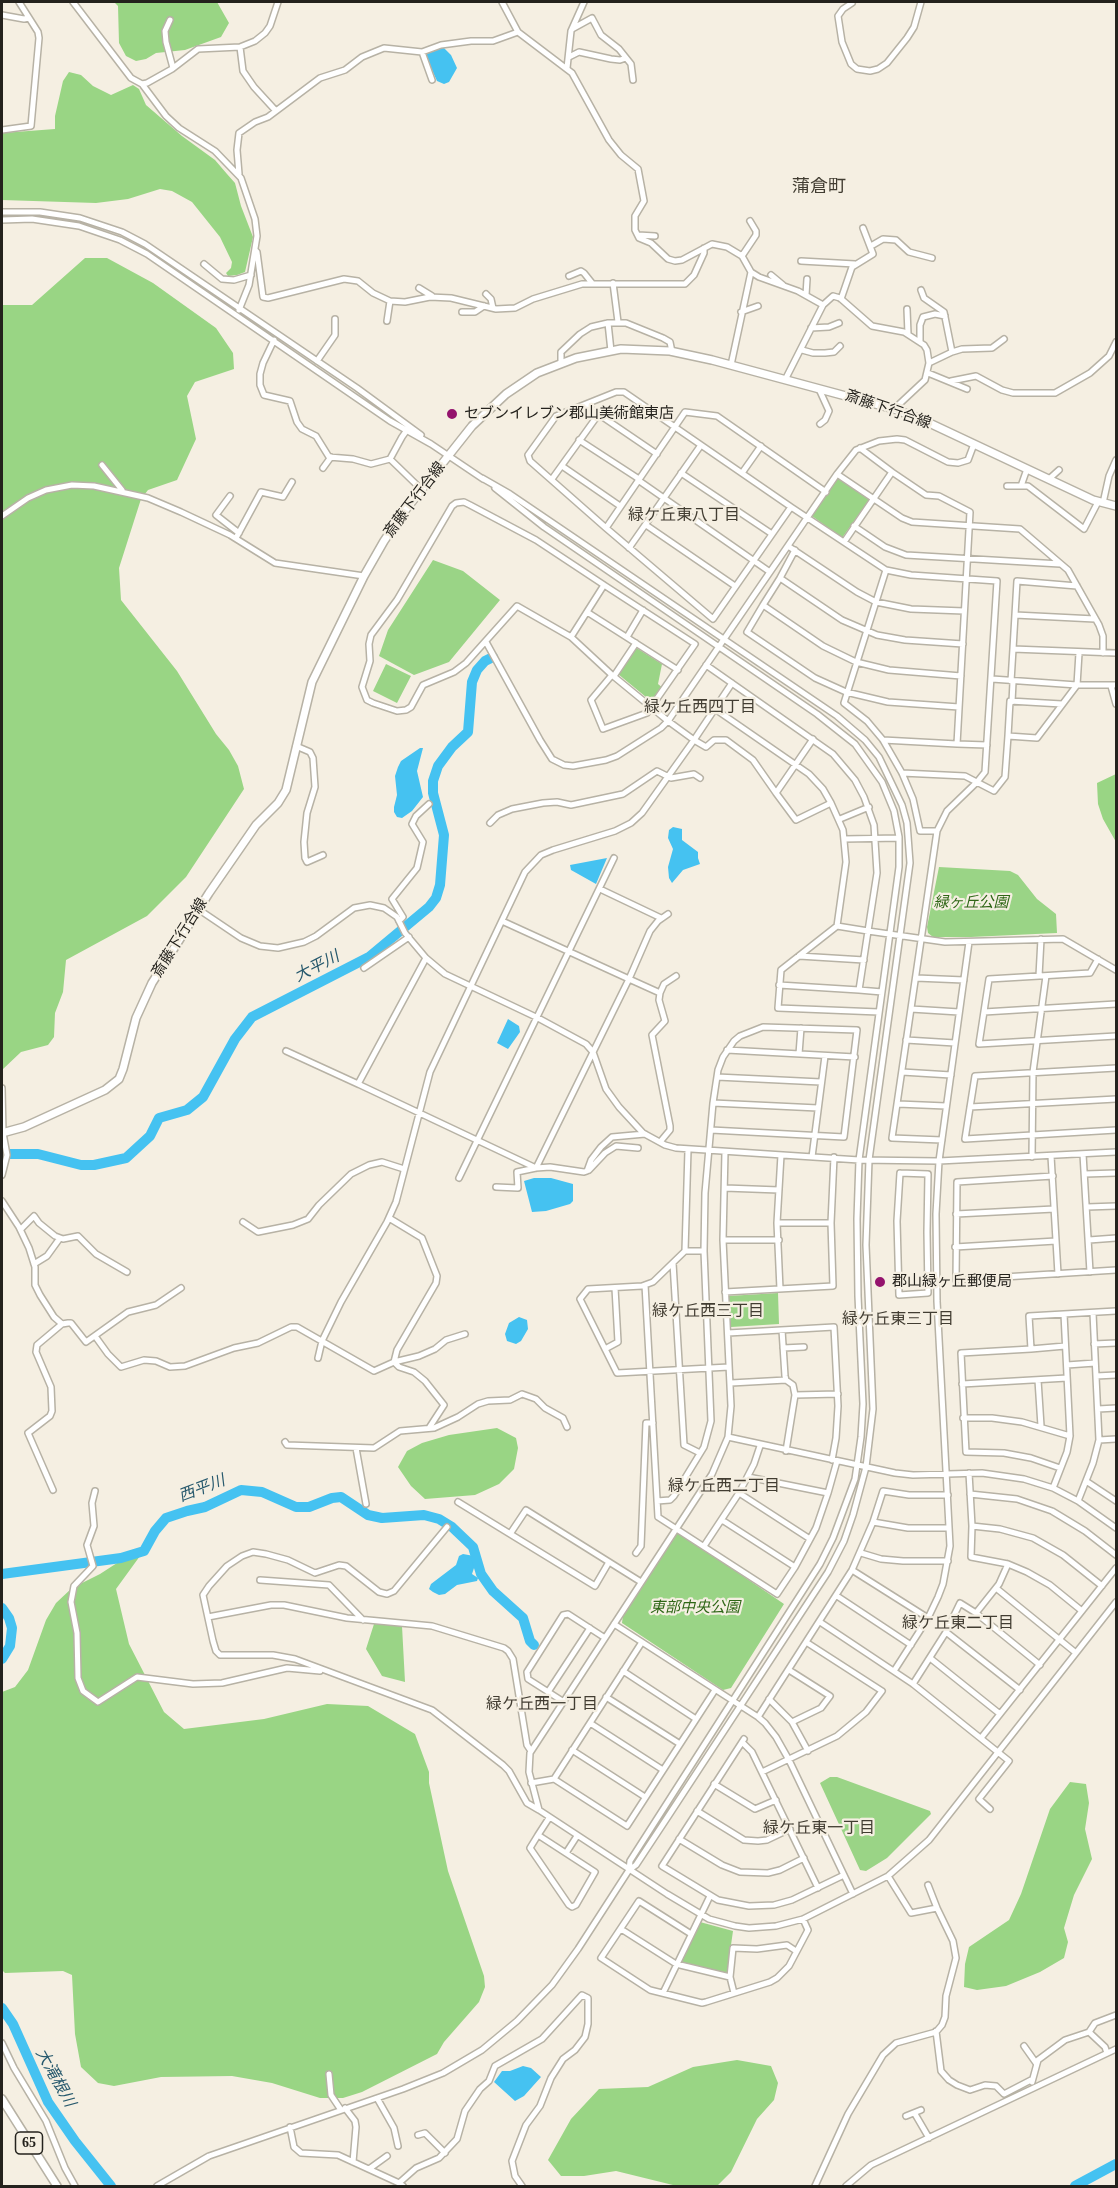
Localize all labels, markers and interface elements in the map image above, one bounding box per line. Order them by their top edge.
district label: 蒲倉町 [792,176,846,198]
street label: 斎藤下行合線 [843,387,933,433]
place label: セブンイレブン郡山美術館東店 [464,405,674,423]
marker: セブンイレブン郡山美術館東店 [445,407,459,421]
street label: 斎藤下行合線 [381,459,449,541]
district label: 緑ケ丘東八丁目 [628,506,740,526]
district label: 緑ケ丘西四丁目 [644,698,756,718]
park label: 緑ヶ丘公園 [934,894,1008,912]
street label: 斎藤下行合線 [149,895,211,981]
water label: 大平川 [291,948,343,986]
place label: 郡山緑ヶ丘郵便局 [892,1273,1012,1291]
marker: 郡山緑ヶ丘郵便局 [873,1275,887,1289]
district label: 緑ケ丘西三丁目 [652,1302,764,1322]
district label: 緑ケ丘東三丁目 [842,1310,954,1330]
water label: 西平川 [176,1471,228,1507]
district label: 緑ケ丘西二丁目 [668,1477,780,1497]
park label: 東部中央公園 [650,1599,740,1617]
district label: 緑ケ丘東二丁目 [902,1614,1014,1634]
district label: 緑ケ丘西一丁目 [486,1695,598,1715]
district label: 緑ケ丘東一丁目 [763,1819,875,1839]
water label: 大滝根川 [31,2045,79,2111]
road number: 65 [15,2132,42,2154]

